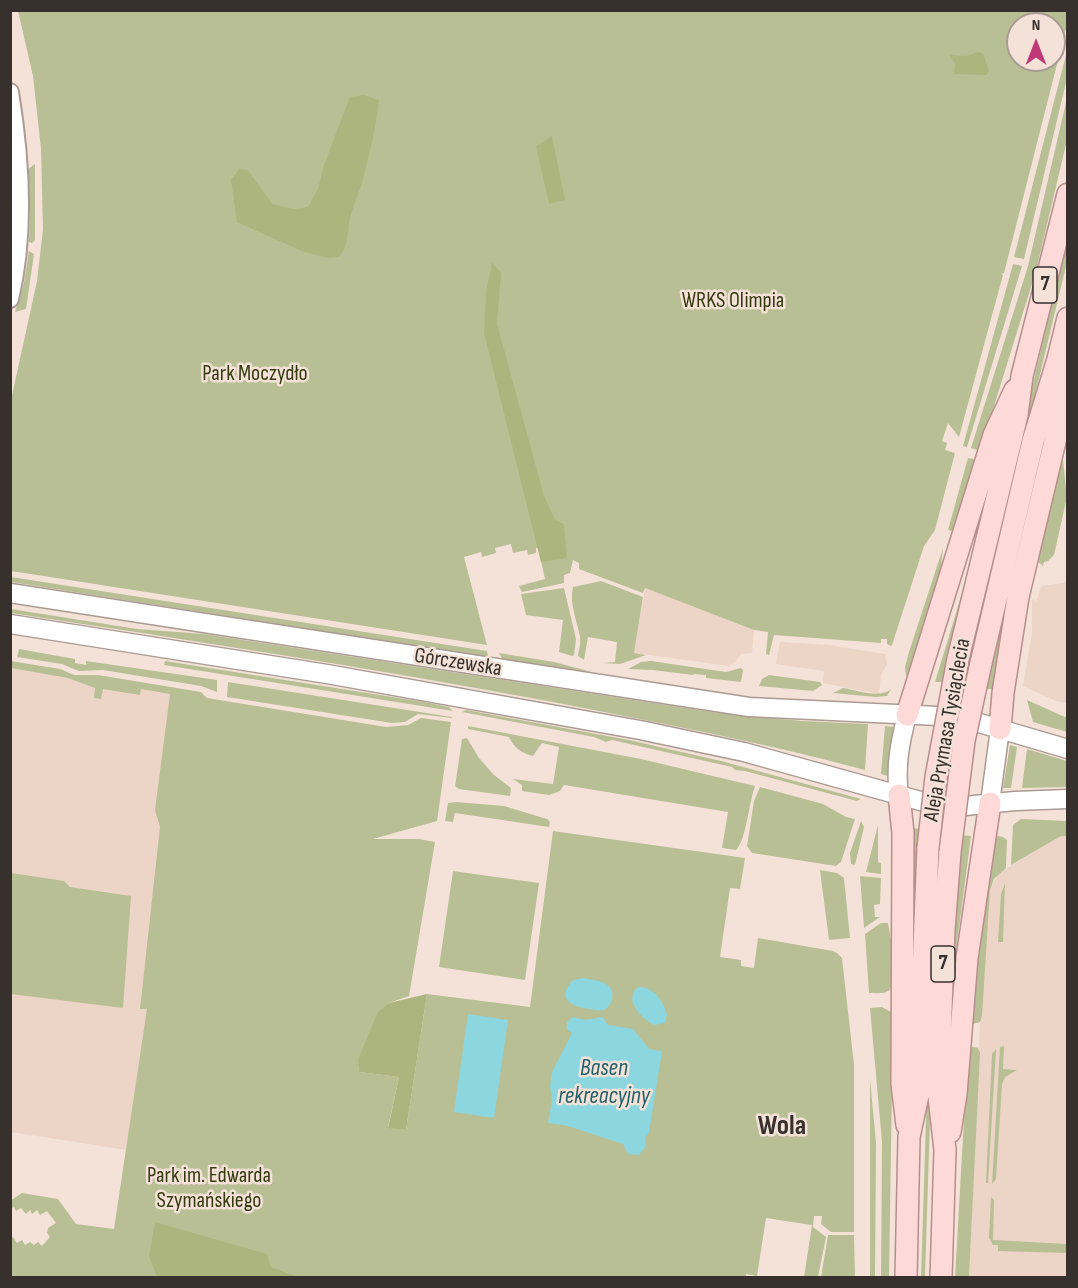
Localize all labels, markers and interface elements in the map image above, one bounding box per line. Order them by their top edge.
north arrow [1006,12,1066,72]
text: N [1032,16,1040,35]
road number: 7 [1033,267,1057,303]
park label: WRKS Olimpia [682,288,784,314]
park label: Park Moczydło [202,361,308,387]
street label: Aleja Prymasa Tysiąclecia [919,636,977,824]
street label: Górczewska [412,643,504,683]
road number: 7 [931,946,955,982]
water label: Basen rekreacyjny [558,1055,650,1111]
district label: Wola [758,1110,806,1144]
park label: Park im. Edwarda Szymańskiego [147,1163,271,1214]

